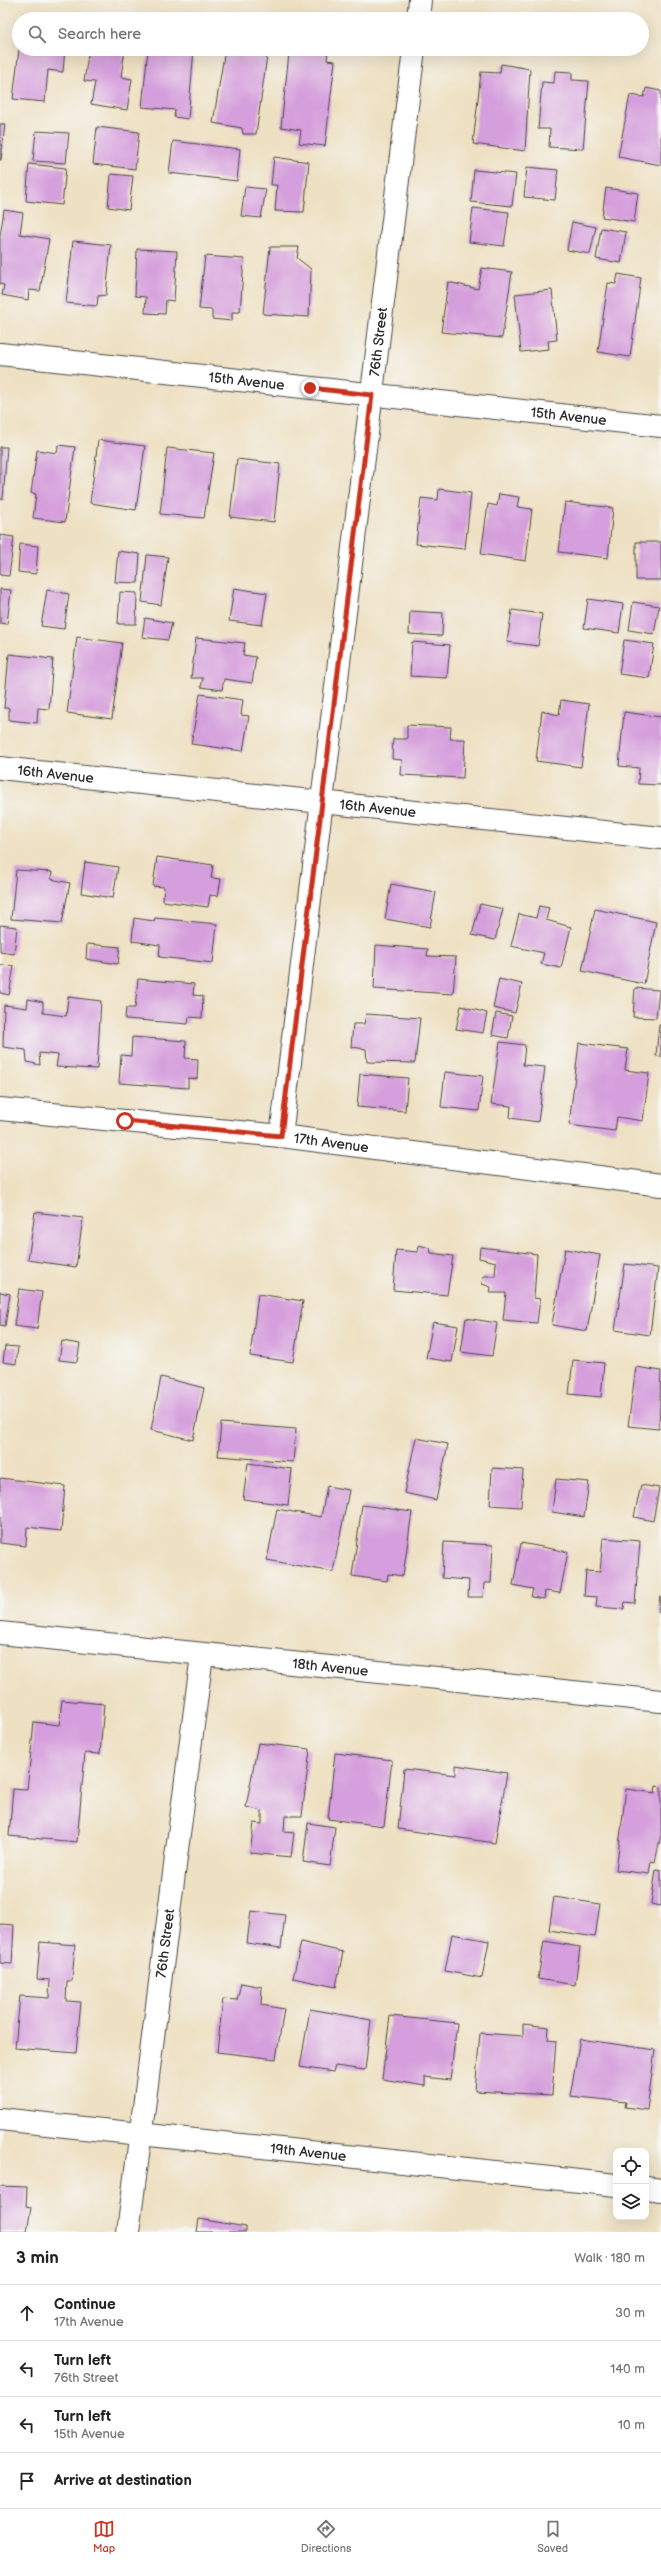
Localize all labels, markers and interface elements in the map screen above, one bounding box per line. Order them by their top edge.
search box [12,12,649,56]
icon: search [26,23,48,45]
text: Search here [58,25,141,44]
street label: 76th Street [366,306,391,378]
street label: 15th Avenue [208,369,285,394]
route end [301,379,319,397]
street label: 15th Avenue [530,404,607,429]
street label: 16th Avenue [17,762,95,787]
street label: 16th Avenue [339,796,417,821]
route start [116,1112,134,1130]
street label: 17th Avenue [293,1130,370,1156]
street label: 18th Avenue [291,1655,369,1680]
street label: 76th Street [153,1907,178,1979]
street label: 19th Avenue [269,2140,347,2165]
map controls [613,2148,649,2220]
button: locate [613,2148,649,2184]
button: layers [613,2184,649,2220]
text: 3 min [16,2248,59,2268]
text: Walk · 180 m [574,2250,645,2266]
text: Continue [54,2295,116,2314]
icon: ahead [16,2302,38,2324]
text: 30 m [615,2305,645,2321]
text: 17th Avenue [54,2314,124,2330]
text: Turn left [54,2351,111,2370]
icon: left [16,2358,38,2380]
text: 140 m [610,2361,645,2377]
text: 76th Street [54,2370,118,2386]
text: Turn left [54,2407,111,2426]
icon: left [16,2414,38,2436]
text: 10 m [618,2417,645,2433]
text: 15th Avenue [54,2426,125,2442]
icon: arrive [16,2470,38,2492]
text: Arrive at destination [54,2471,192,2490]
tab: Map [93,2518,115,2555]
tab: Directions [301,2518,351,2555]
tab: Saved [537,2518,568,2555]

